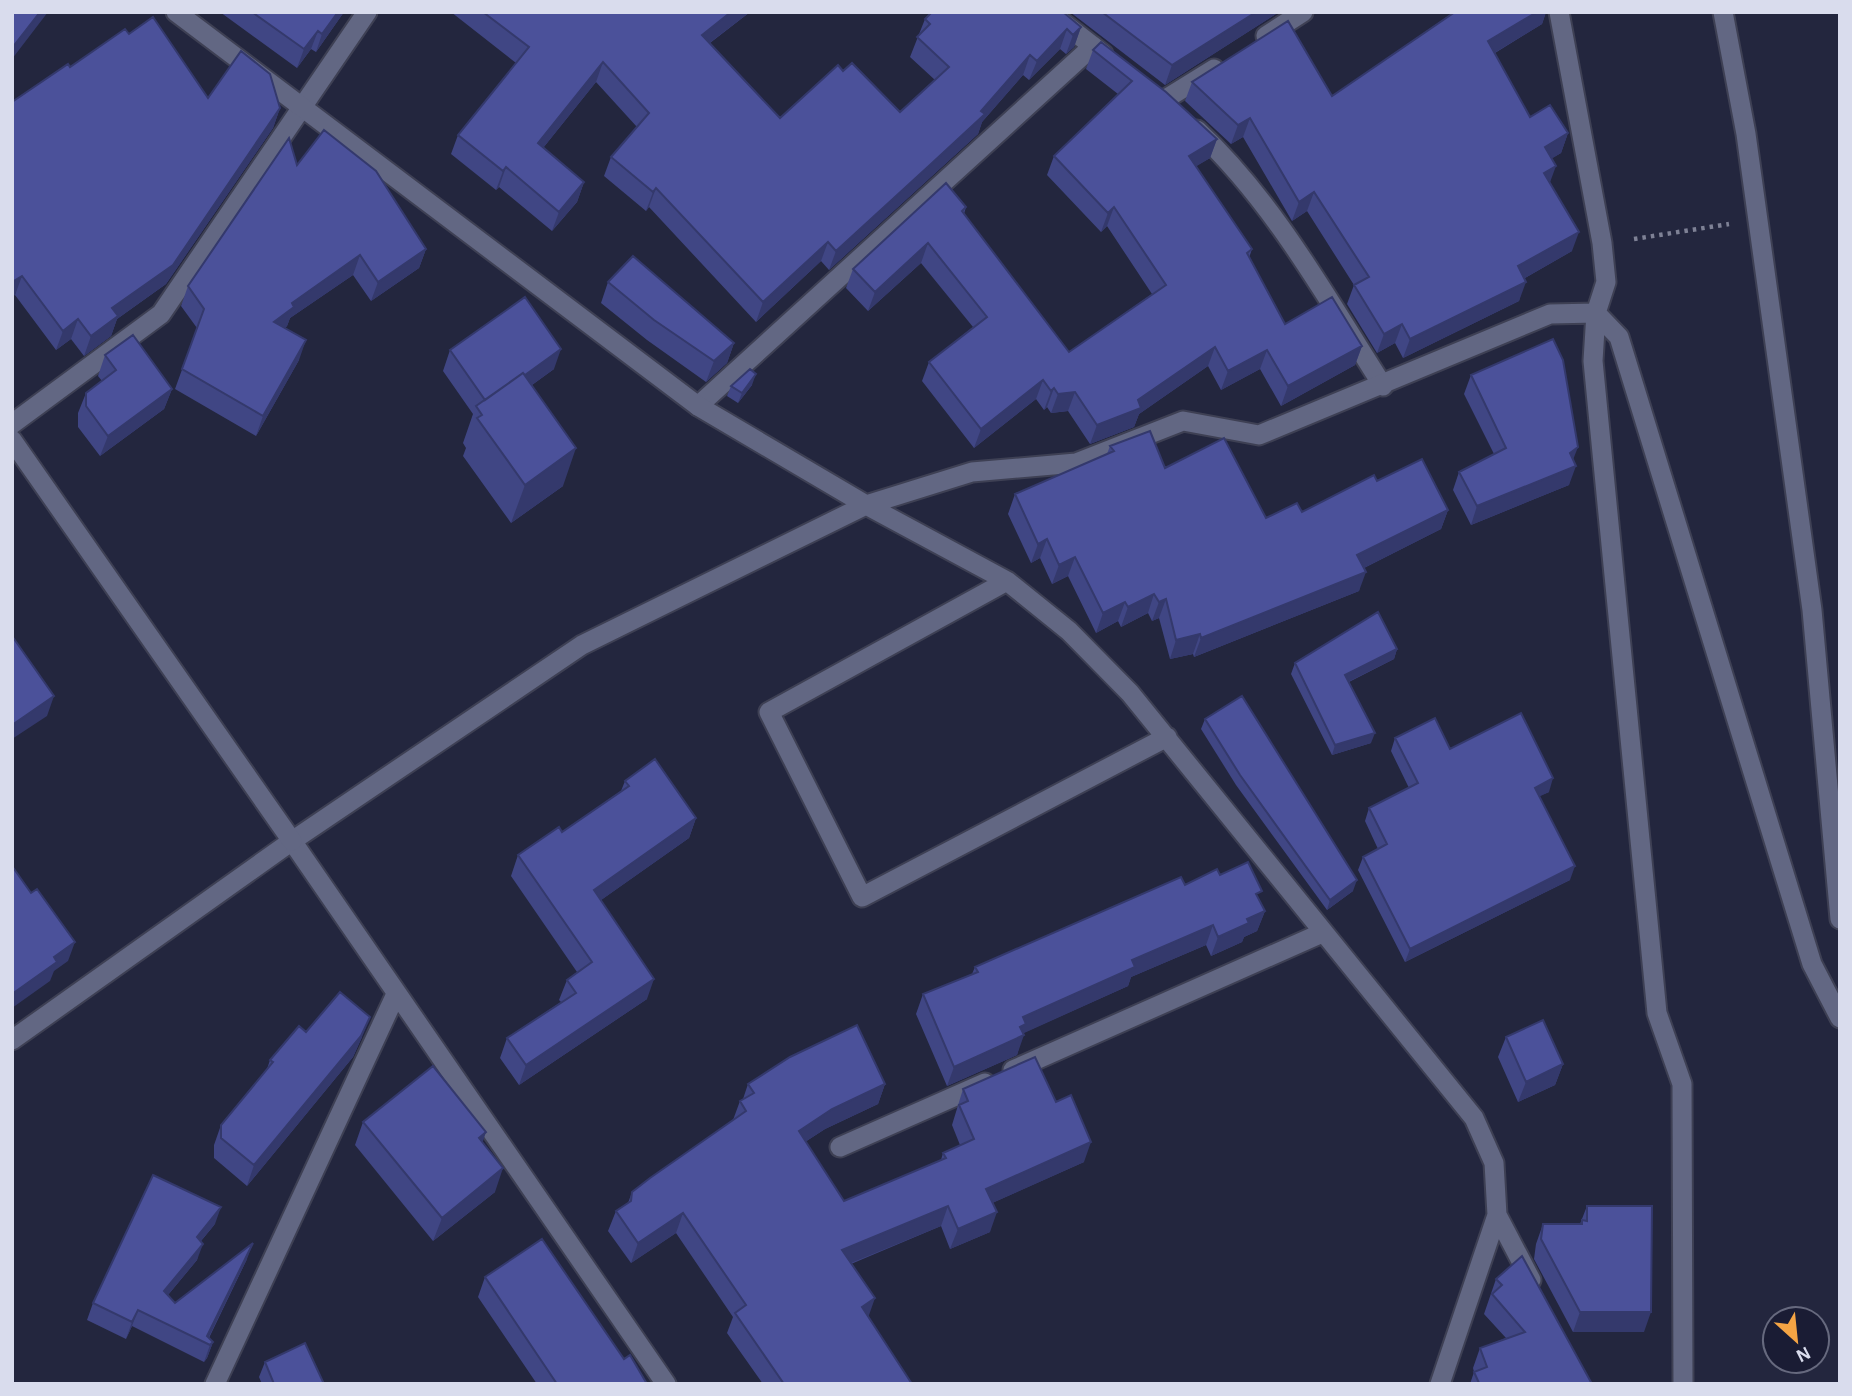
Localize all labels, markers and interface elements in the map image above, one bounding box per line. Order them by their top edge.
north arrow [1761,1305,1831,1375]
text: N [1793,1342,1813,1365]

